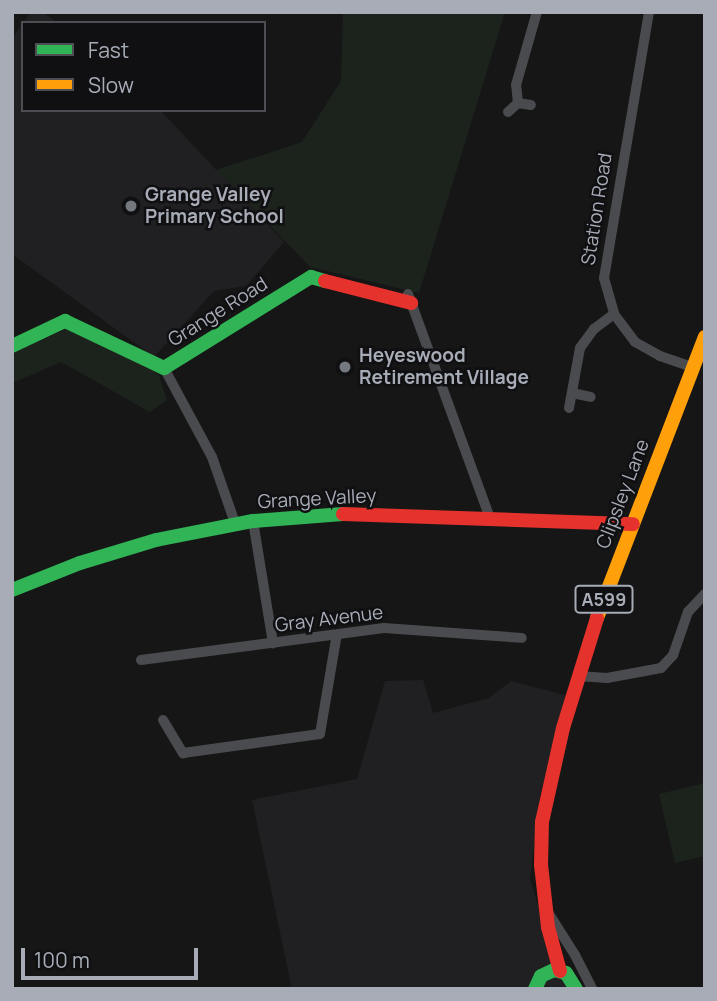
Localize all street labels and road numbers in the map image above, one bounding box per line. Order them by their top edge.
street label: Station Road [577,151,617,267]
street label: Grange Road [164,272,272,352]
street label: Clipsley Lane [592,436,654,552]
street label: Grange Valley [257,485,377,513]
road number: A599 [574,584,634,614]
street label: Gray Avenue [274,601,384,637]

